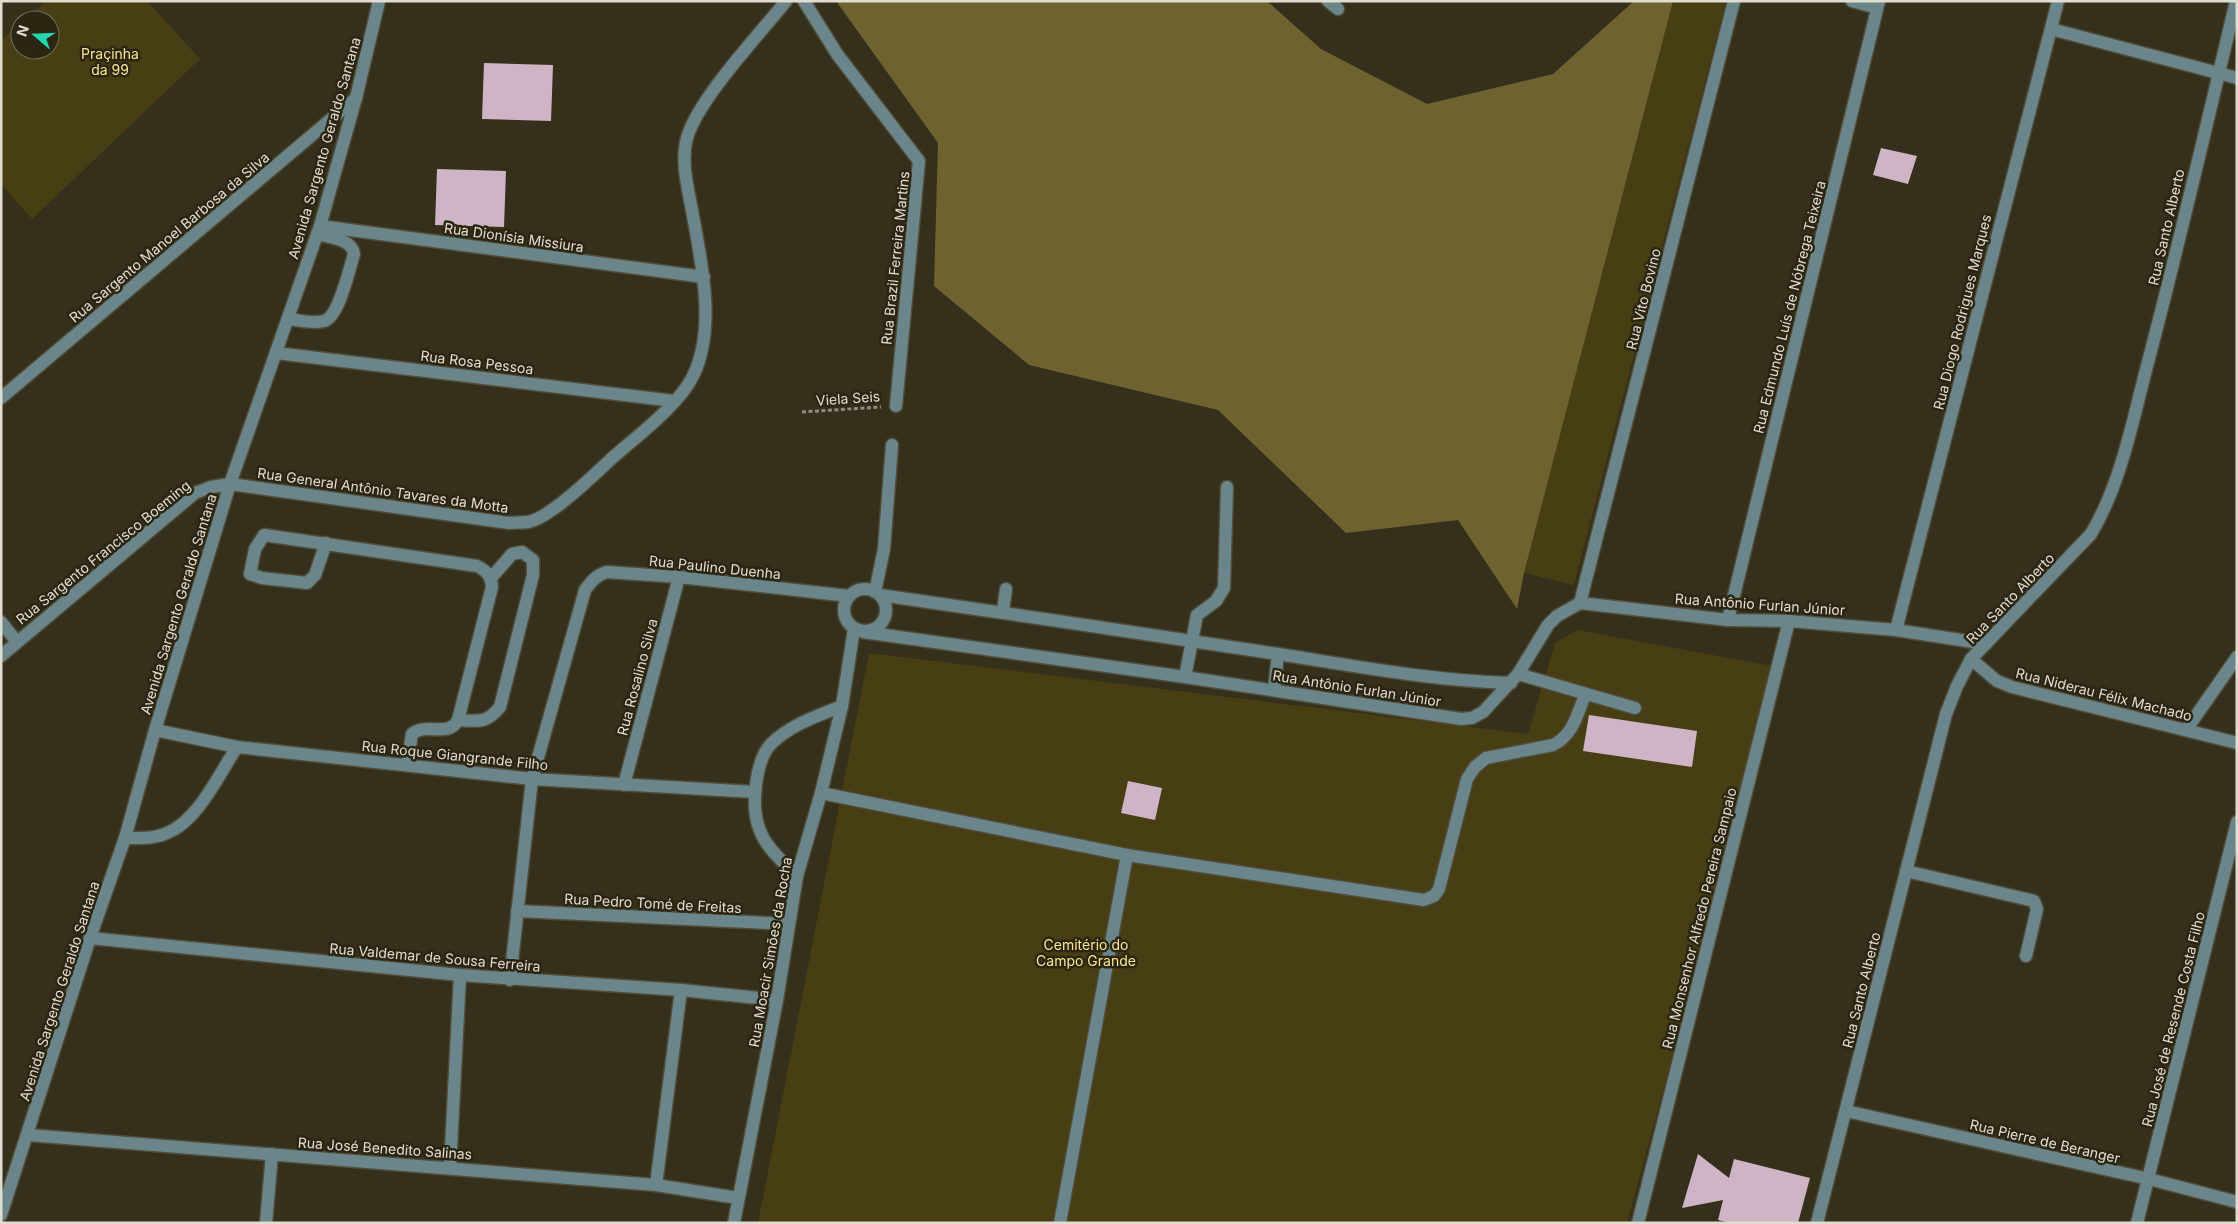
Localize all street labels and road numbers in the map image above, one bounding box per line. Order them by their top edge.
street label: Avenida Sargento Geraldo Santana [284,35,364,261]
street label: Rua Sargento Manoel Barbosa da Silva [65,148,273,326]
street label: Rua Santo Alberto [2144,167,2188,287]
street label: Rua Brazil Ferreira Martins [877,170,913,346]
street label: Rua Edmundo Luís de Nóbrega Teixeira [1749,179,1829,435]
street label: Rua Diogo Rodrigues Marques [1929,212,1995,412]
street label: Rua Dionísia Missiura [443,219,585,255]
street label: Rua Vito Bovino [1622,246,1664,352]
street label: Rua Rosa Pessoa [420,347,534,377]
street label: Viela Seis [815,387,881,409]
street label: Rua General Antônio Tavares da Motta [256,464,510,516]
street label: Rua Sargento Francisco Boeming [12,476,194,628]
street label: Avenida Sargento Geraldo Santana [136,492,220,716]
street label: Rua Santo Alberto [1963,549,2057,647]
street label: Rua Paulino Duenha [648,552,782,582]
street label: Rua Antônio Furlan Júnior [1674,590,1846,618]
street label: Rua Rosalino Silva [613,617,661,737]
street label: Rua Niderau Félix Machado [2014,664,2194,724]
street label: Rua Antônio Furlan Júnior [1271,666,1443,710]
street label: Rua Roque Giangrande Filho [361,737,549,773]
street label: Rua Monsenhor Alfredo Pereira Sampaio [1658,786,1740,1050]
street label: Rua Moacir Simões da Rocha [745,856,795,1048]
street label: Avenida Sargento Geraldo Santana [15,879,103,1103]
street label: Rua Pedro Tomé de Freitas [564,890,742,916]
street label: Rua José de Resende Costa Filho [2138,910,2208,1128]
street label: Rua Santo Alberto [1838,930,1884,1050]
street label: Rua Valdemar de Sousa Ferreira [329,939,541,975]
street label: Rua Pierre de Beranger [1968,1115,2122,1167]
street label: Rua José Benedito Salinas [297,1133,473,1163]

